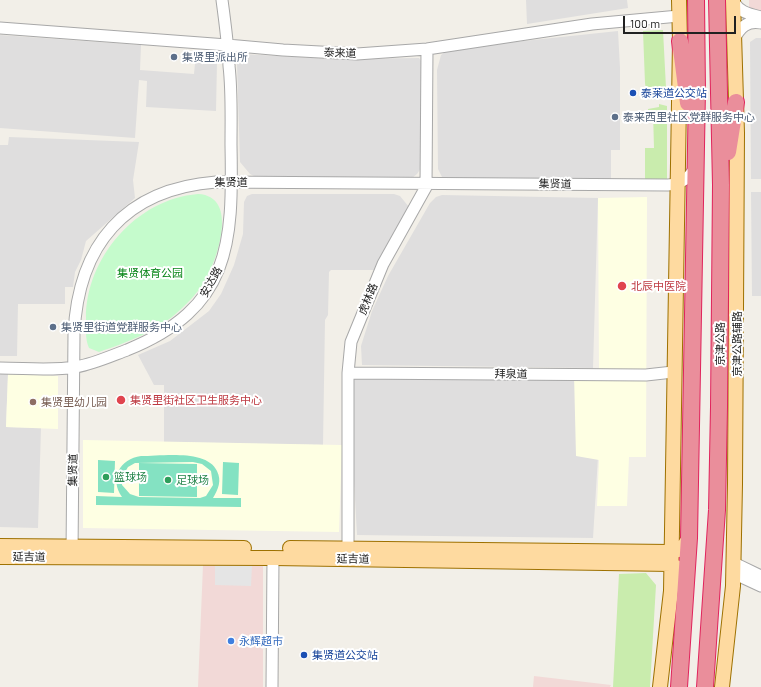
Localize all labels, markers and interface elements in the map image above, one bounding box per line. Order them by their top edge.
scale bar [625,8,738,34]
text: 100 m [630,16,660,30]
street label: 泰来道 [323,46,357,60]
place label: 集贤里派出所 [182,50,248,64]
marker: 集贤里派出所 [169,52,179,62]
place label: 泰莱道公交站 [641,86,707,100]
marker: 泰莱道公交站 [628,88,638,98]
place label: 泰来西里社区党群服务中心 [623,110,755,124]
marker: 泰来西里社区党群服务中心 [610,112,620,122]
street label: 集贤道 [215,175,247,189]
street label: 集贤道 [538,177,572,191]
street label: 安达路 [197,264,225,300]
park label: 集贤体育公园 [117,266,183,280]
place label: 北辰中医院 [631,279,686,293]
marker: 北辰中医院 [616,280,628,292]
street label: 虎林路 [356,281,380,317]
street label: 京津公路辅路 [730,311,744,377]
place label: 集贤里街道党群服务中心 [61,320,182,334]
marker: 集贤里街道党群服务中心 [48,322,58,332]
street label: 京津公路 [713,322,727,366]
street label: 拜泉道 [494,367,528,381]
place label: 集贤里街社区卫生服务中心 [130,393,262,407]
marker: 集贤里街社区卫生服务中心 [115,394,127,406]
place label: 集贤里幼儿园 [41,395,107,409]
marker: 集贤里幼儿园 [28,397,38,407]
street label: 集贤道 [66,453,80,487]
place label: 篮球场 [114,470,147,484]
marker: 篮球场 [101,472,111,482]
place label: 足球场 [176,473,209,487]
marker: 足球场 [163,475,173,485]
street label: 延吉道 [12,550,46,564]
street label: 延吉道 [336,552,370,566]
place label: 永辉超市 [239,634,283,648]
marker: 永辉超市 [226,636,236,646]
place label: 集贤道公交站 [312,648,378,662]
marker: 集贤道公交站 [299,650,309,660]

